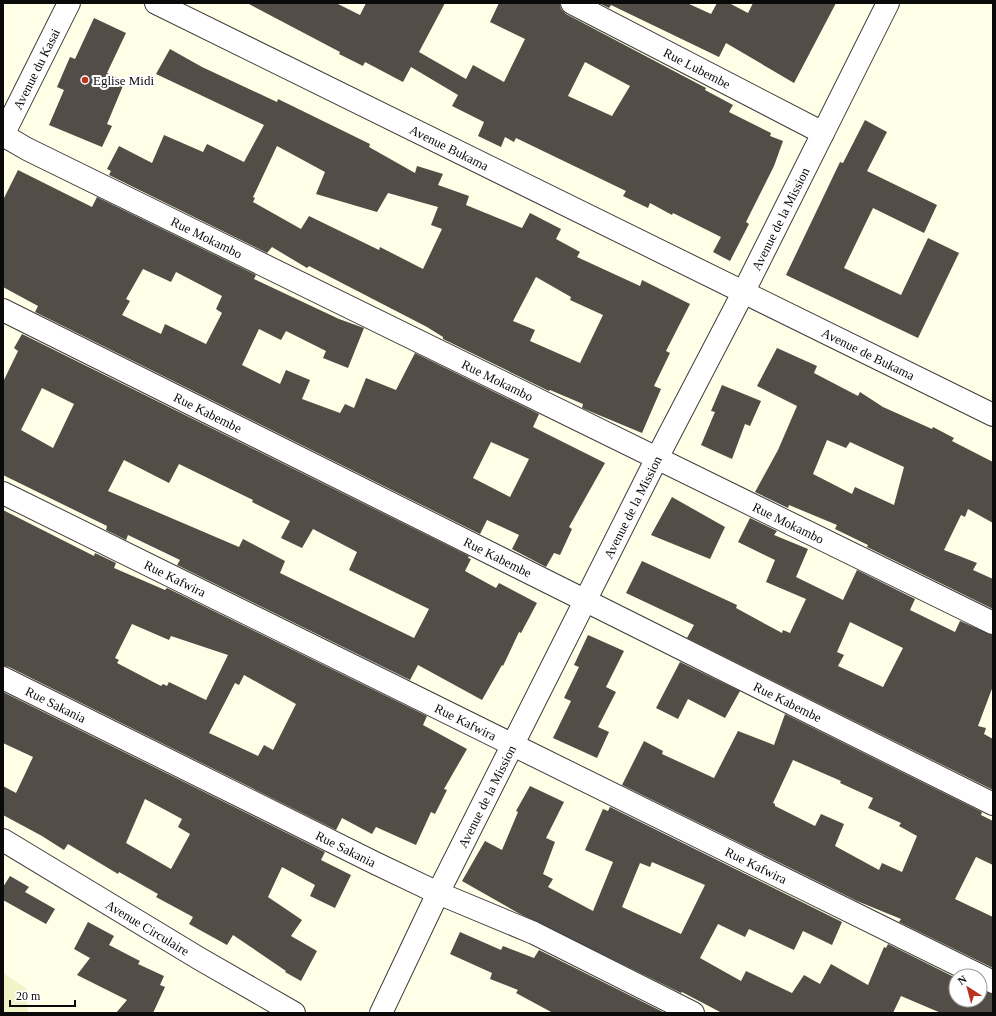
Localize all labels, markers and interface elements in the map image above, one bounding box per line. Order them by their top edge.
street label: Avenue du Kasai [10,26,63,112]
street label: Rue Lubembe [661,45,733,92]
place label: Eglise Midi [93,73,154,88]
marker: Eglise Midi [80,75,90,85]
street label: Avenue Bukama [407,122,491,174]
street label: Avenue de la Mission [749,165,813,273]
street label: Rue Mokambo [168,214,245,261]
street label: Avenue de Bukama [819,325,917,383]
street label: Rue Mokambo [459,357,536,404]
street label: Rue Kabembe [171,389,244,436]
street label: Avenue de la Mission [601,453,665,561]
street label: Rue Mokambo [750,499,826,547]
street label: Rue Kabembe [461,534,534,581]
street label: Rue Kafwira [142,557,208,600]
street label: Rue Kabembe [751,679,824,725]
street label: Rue Sakania [23,683,88,726]
street label: Rue Kafwira [432,700,499,744]
street label: Avenue de la Mission [455,742,519,850]
street label: Rue Sakania [313,828,379,870]
street label: Rue Kafwira [723,844,789,887]
street label: Avenue Circulaire [103,897,192,959]
north arrow [948,968,988,1008]
text: N [955,973,969,987]
scale bar [10,982,75,1008]
text: 20 m [16,989,41,1003]

